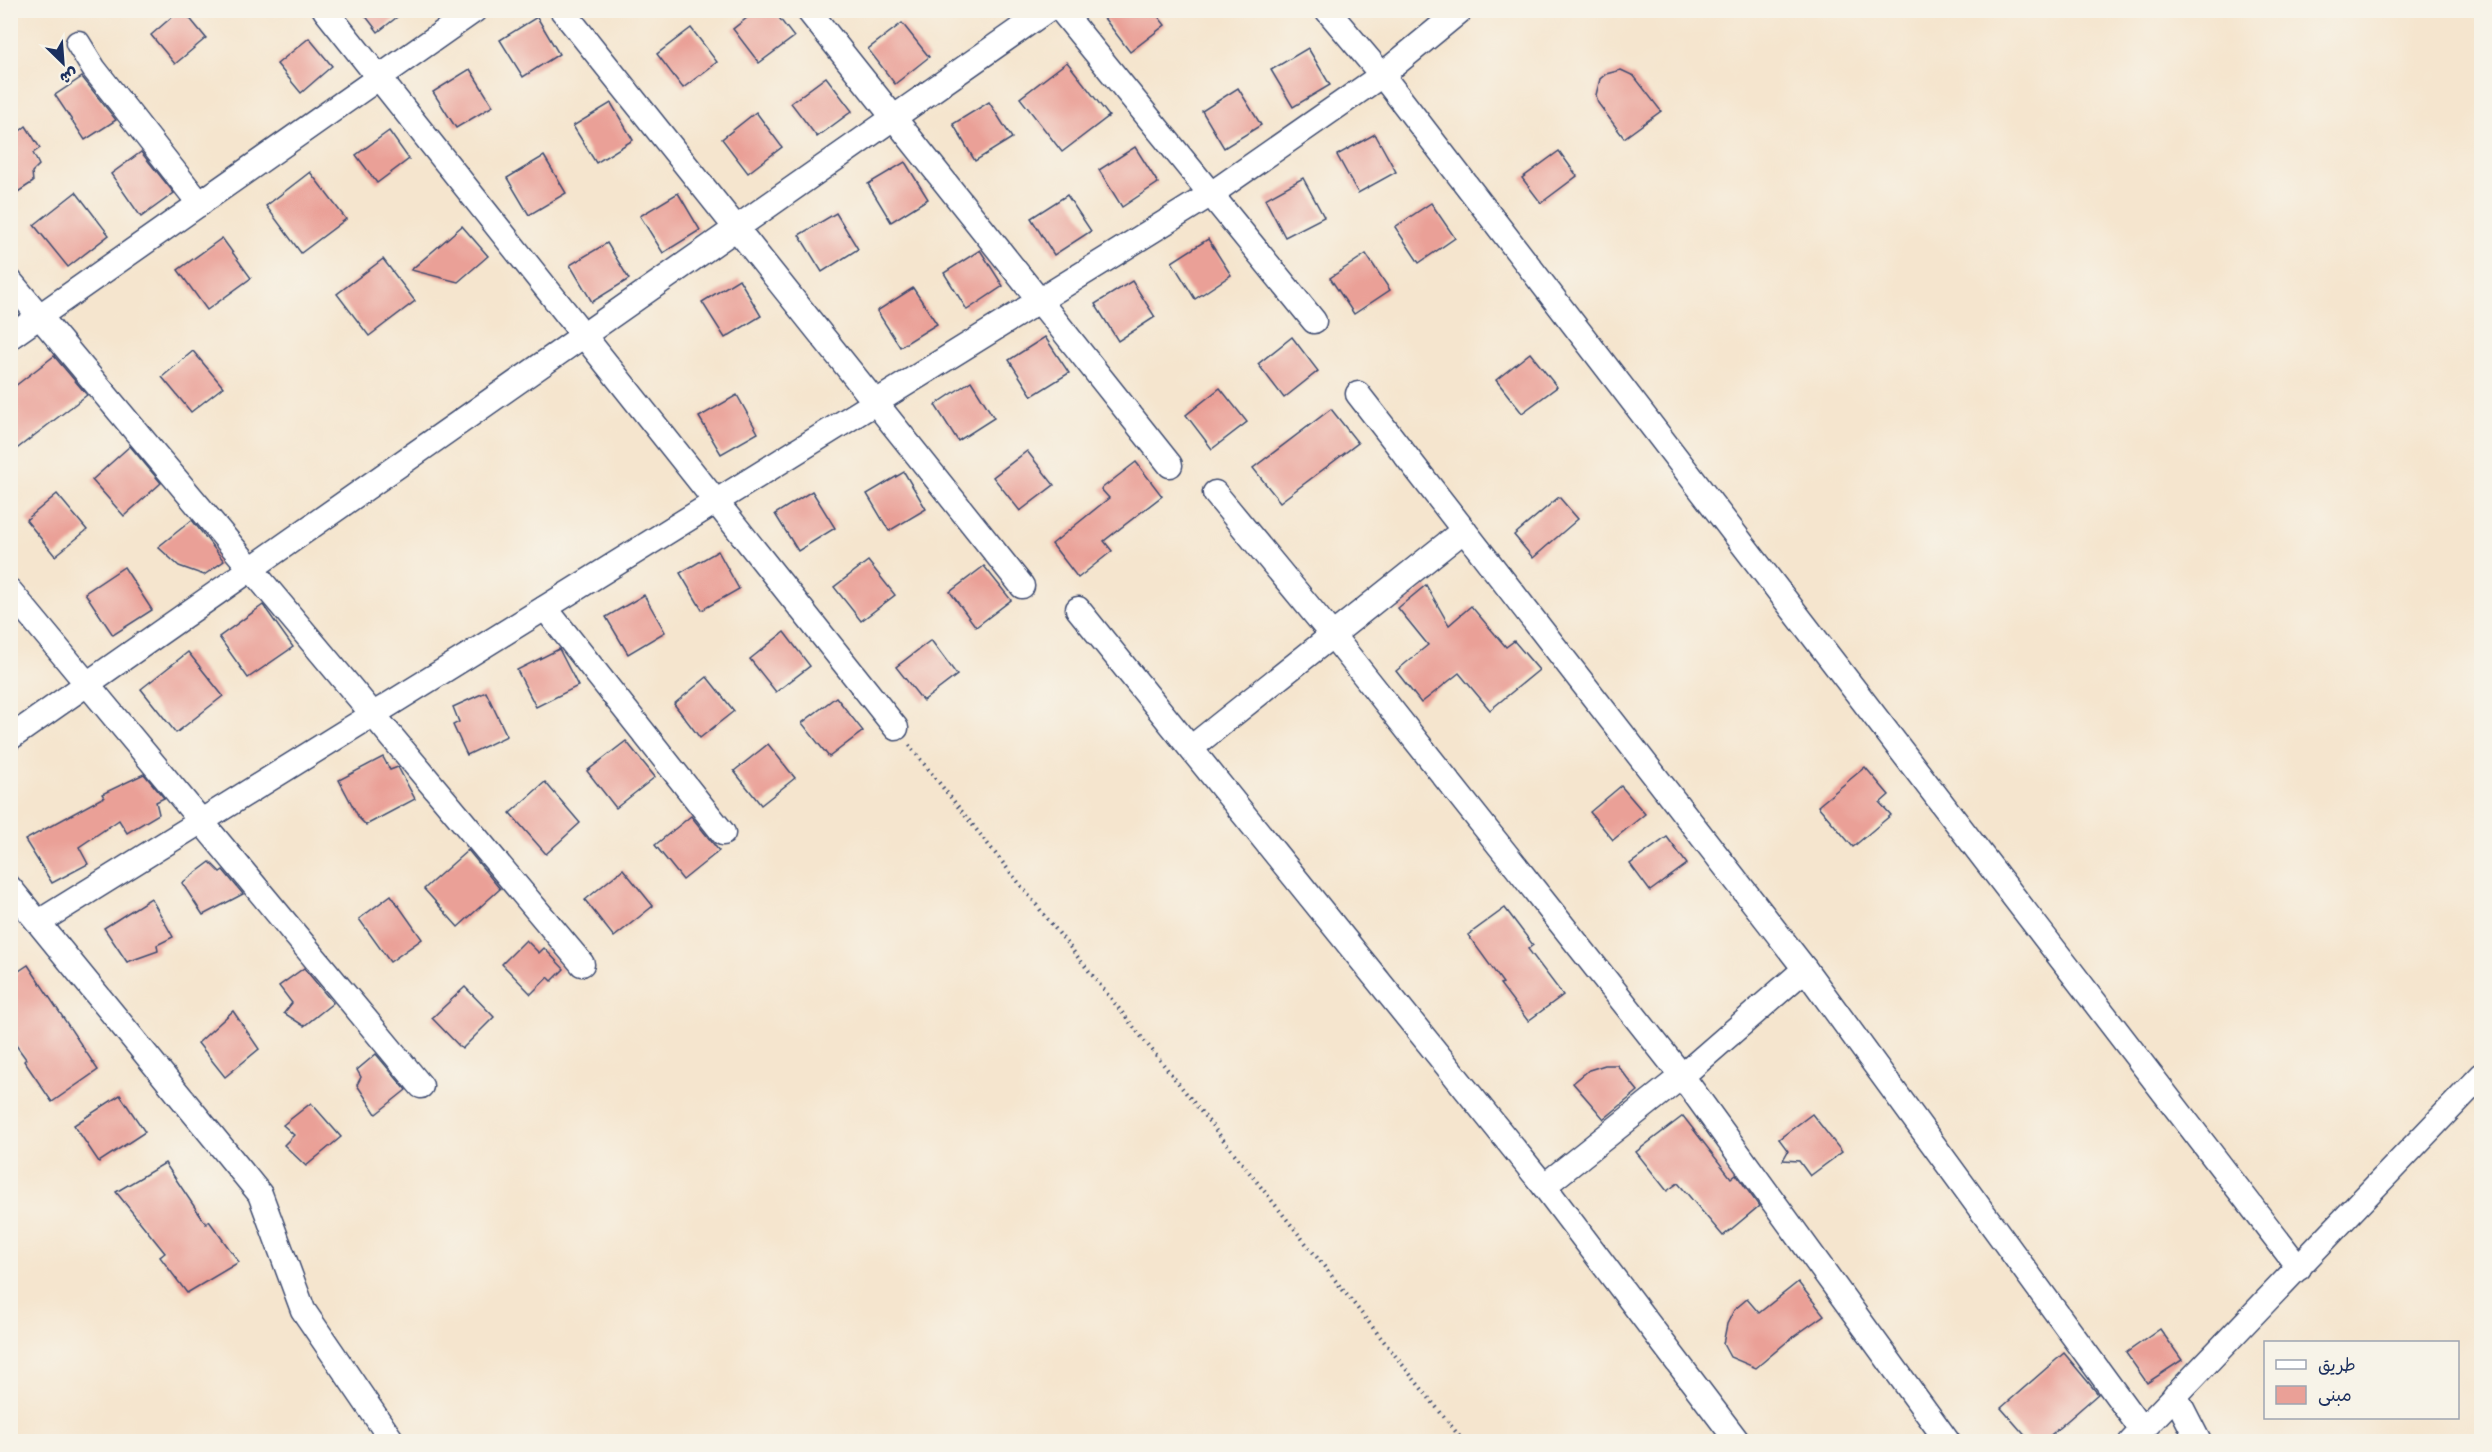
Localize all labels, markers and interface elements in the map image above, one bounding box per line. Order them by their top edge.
north arrow [33,33,93,93]
text: ش [56,62,81,88]
legend [2264,1341,2459,1419]
text: طريق [2318,1354,2356,1378]
text: مبنى [2318,1384,2352,1408]

